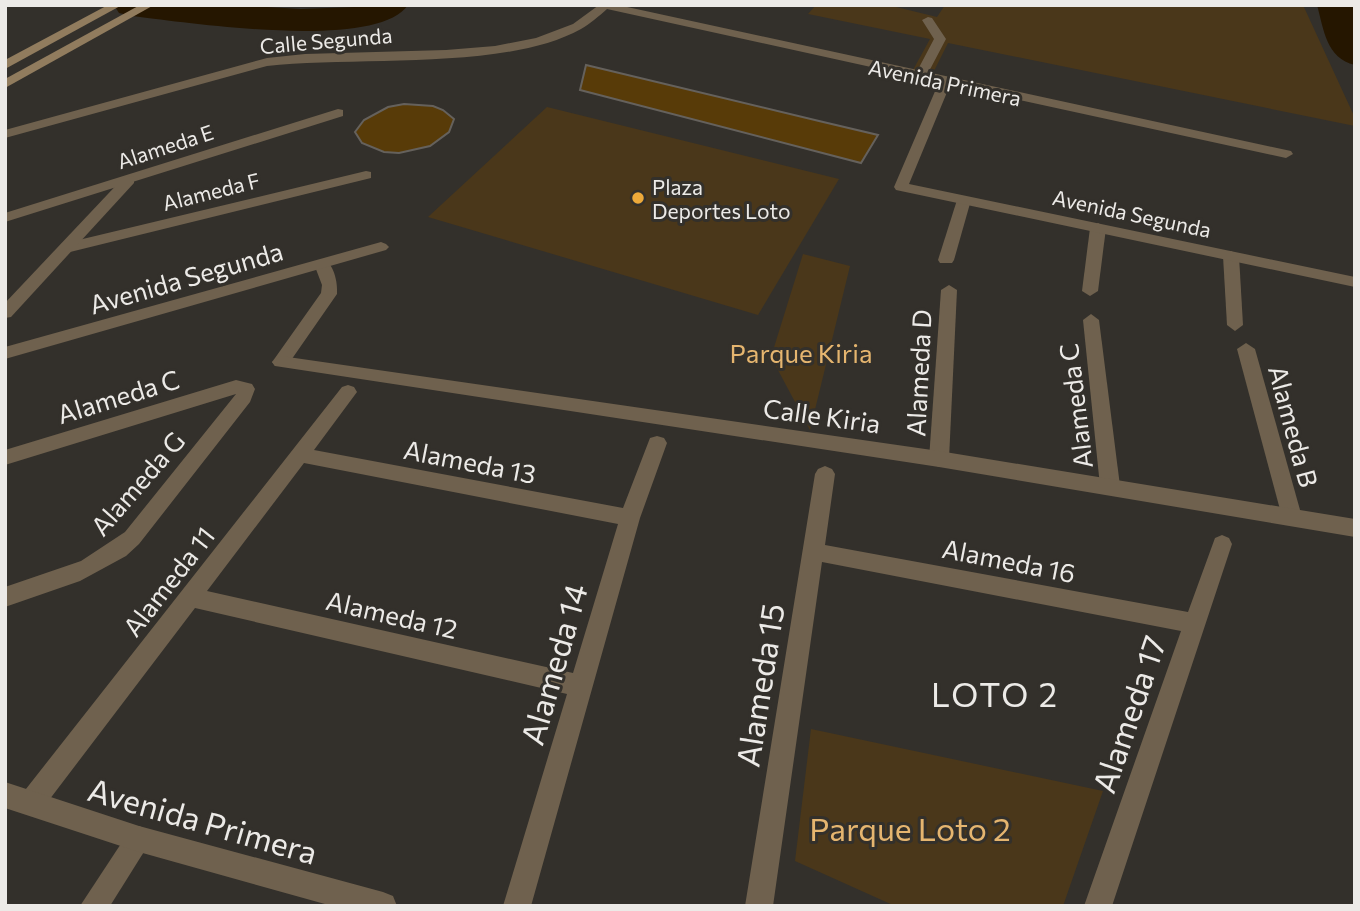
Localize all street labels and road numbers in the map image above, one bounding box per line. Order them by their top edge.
street label: Calle Segunda [259,22,393,58]
street label: Avenida Primera [866,54,1024,110]
street label: Alameda E [114,119,216,173]
street label: Alameda F [160,167,262,215]
street label: Avenida Segunda [1050,184,1214,242]
street label: Avenida Segunda [86,235,286,319]
street label: Alameda D [899,309,937,437]
street label: Alameda C [1052,342,1098,470]
street label: Alameda B [1263,362,1325,490]
street label: Alameda C [53,363,183,429]
street label: Calle Kiria [761,391,883,439]
street label: Alameda G [84,425,190,541]
street label: Alameda 13 [401,433,539,489]
street label: Alameda 11 [116,520,220,642]
street label: Alameda 16 [940,532,1078,588]
street label: Alameda 14 [511,579,595,749]
street label: Alameda 12 [323,584,461,644]
street label: Alameda 15 [726,600,792,770]
street label: Alameda 17 [1082,630,1174,798]
street label: Avenida Primera [84,768,322,872]

